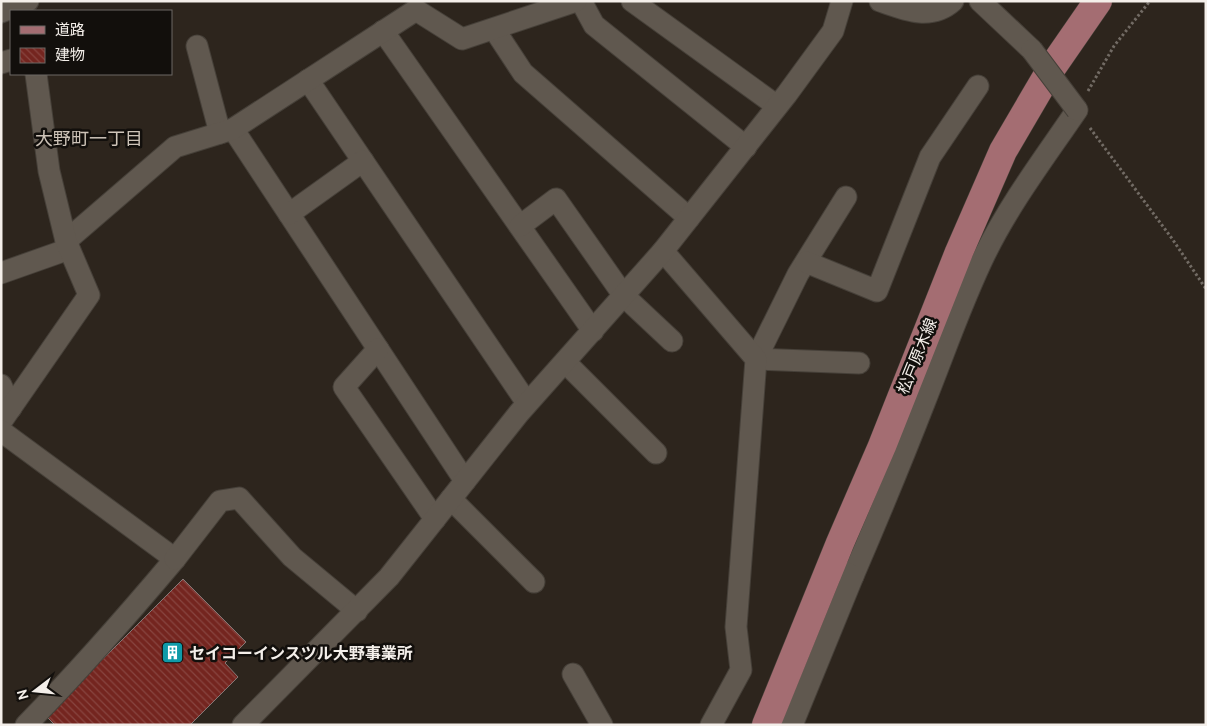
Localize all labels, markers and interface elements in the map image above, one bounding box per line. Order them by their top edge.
legend [10,10,172,75]
text: 道路 [55,21,85,39]
text: 建物 [55,46,85,64]
district label: 大野町一丁目 [35,128,143,150]
street label: 松戸原木線 [893,315,941,397]
building icon: セイコーインスツル大野事業所 [161,641,185,665]
place label: セイコーインスツル大野事業所 [189,644,413,663]
north arrow [10,666,60,716]
text: N [12,687,33,702]

